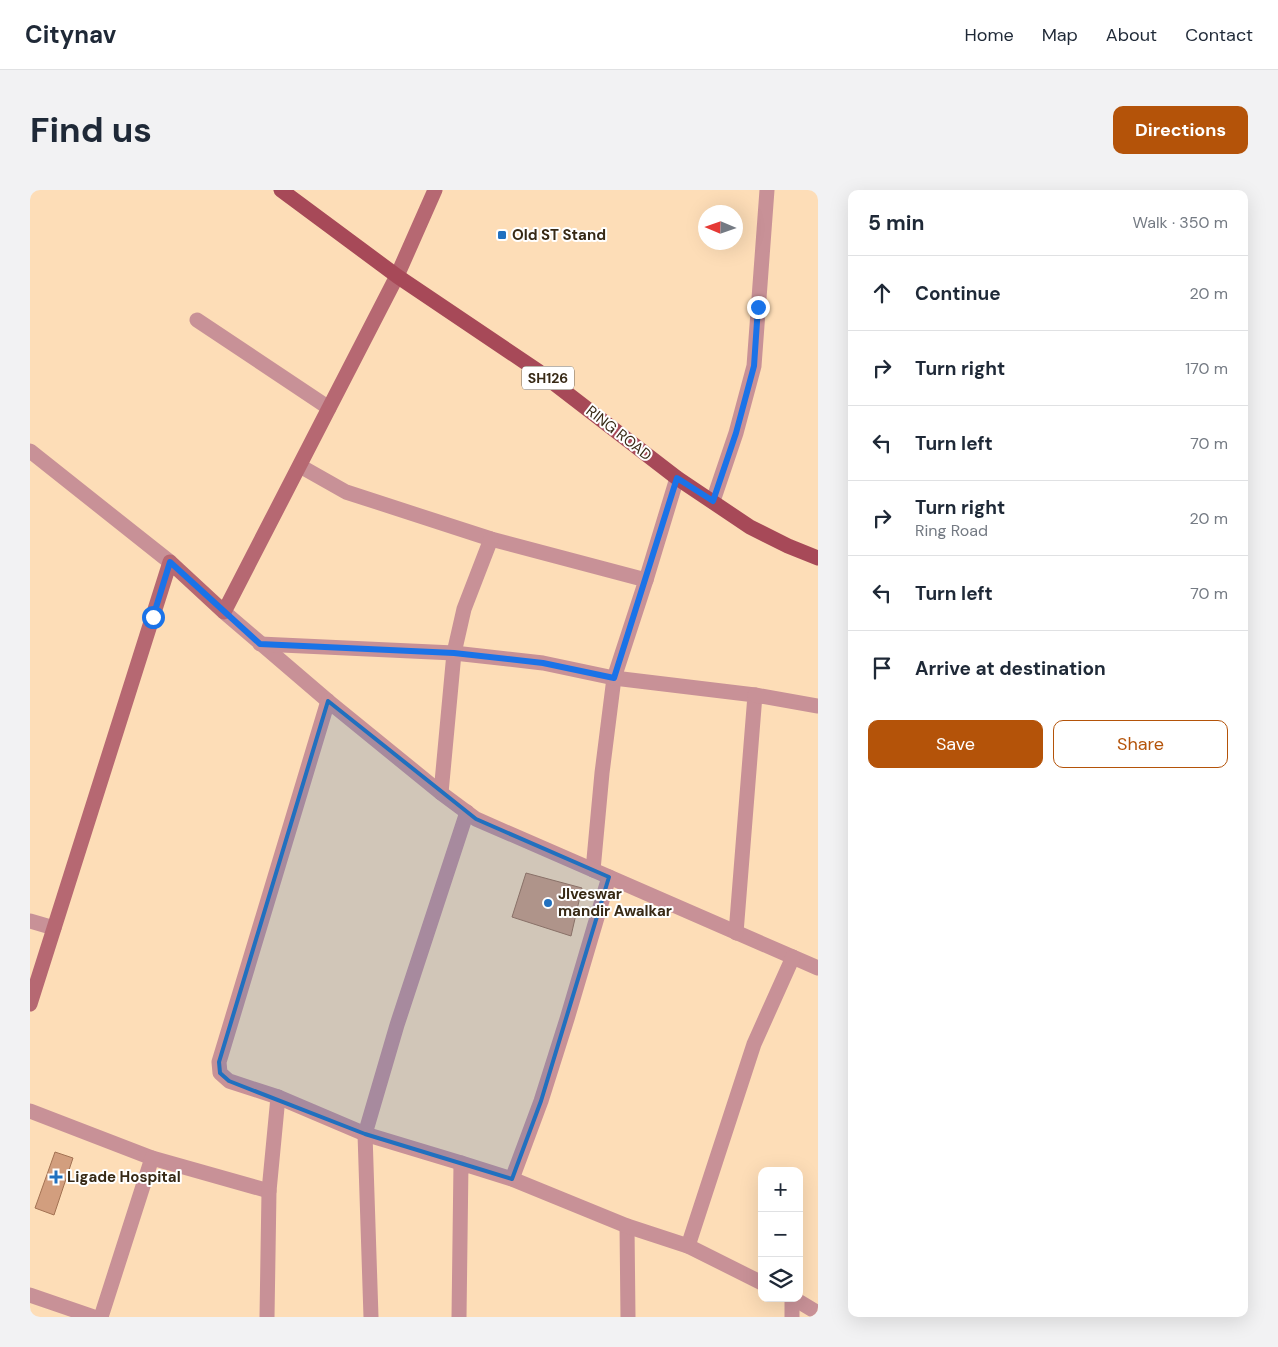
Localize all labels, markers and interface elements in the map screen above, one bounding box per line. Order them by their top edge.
text: Citynav [25,19,116,50]
text: Home [964,23,1014,47]
text: Map [1042,23,1078,47]
text: About [1106,23,1157,47]
text: Contact [1185,23,1253,47]
button: Directions [1113,106,1248,154]
text: Find us [30,107,152,153]
north arrow [698,205,743,250]
text: 5 min [868,209,924,237]
text: Walk · 350 m [1133,212,1228,233]
place label: Old ST Stand [512,225,606,245]
marker: Old ST Stand [496,229,508,241]
icon: ahead [868,279,896,307]
text: Continue [915,281,1001,306]
text: 20 m [1189,283,1228,304]
route end [747,296,770,319]
icon: right [868,354,896,382]
text: Turn right [915,356,1005,381]
text: 170 m [1185,358,1228,379]
road number: SH126 [522,367,574,390]
street label: RING ROAD [582,401,656,465]
icon: left [868,429,896,457]
text: Turn left [915,431,993,456]
text: 70 m [1190,433,1228,454]
text: Turn right [915,495,1005,520]
icon: right [868,504,896,532]
text: 20 m [1189,508,1228,529]
text: Ring Road [915,520,988,541]
icon: left [868,579,896,607]
text: Turn left [915,581,993,606]
text: 70 m [1190,583,1228,604]
route start [142,606,165,629]
icon: arrive [868,654,896,682]
text: Arrive at destination [915,656,1106,681]
button: Save [868,720,1043,768]
button: Share [1053,720,1228,768]
place label: JIveswar mandir Awalkar [558,884,672,921]
marker: JIveswar mandir Awalkar [542,897,554,909]
place label: Ligade Hospital [67,1167,181,1187]
map controls [758,1167,803,1302]
button: + [758,1167,803,1212]
marker: Ligade Hospital [49,1170,63,1184]
button: − [758,1212,803,1257]
button: layers [758,1257,803,1302]

